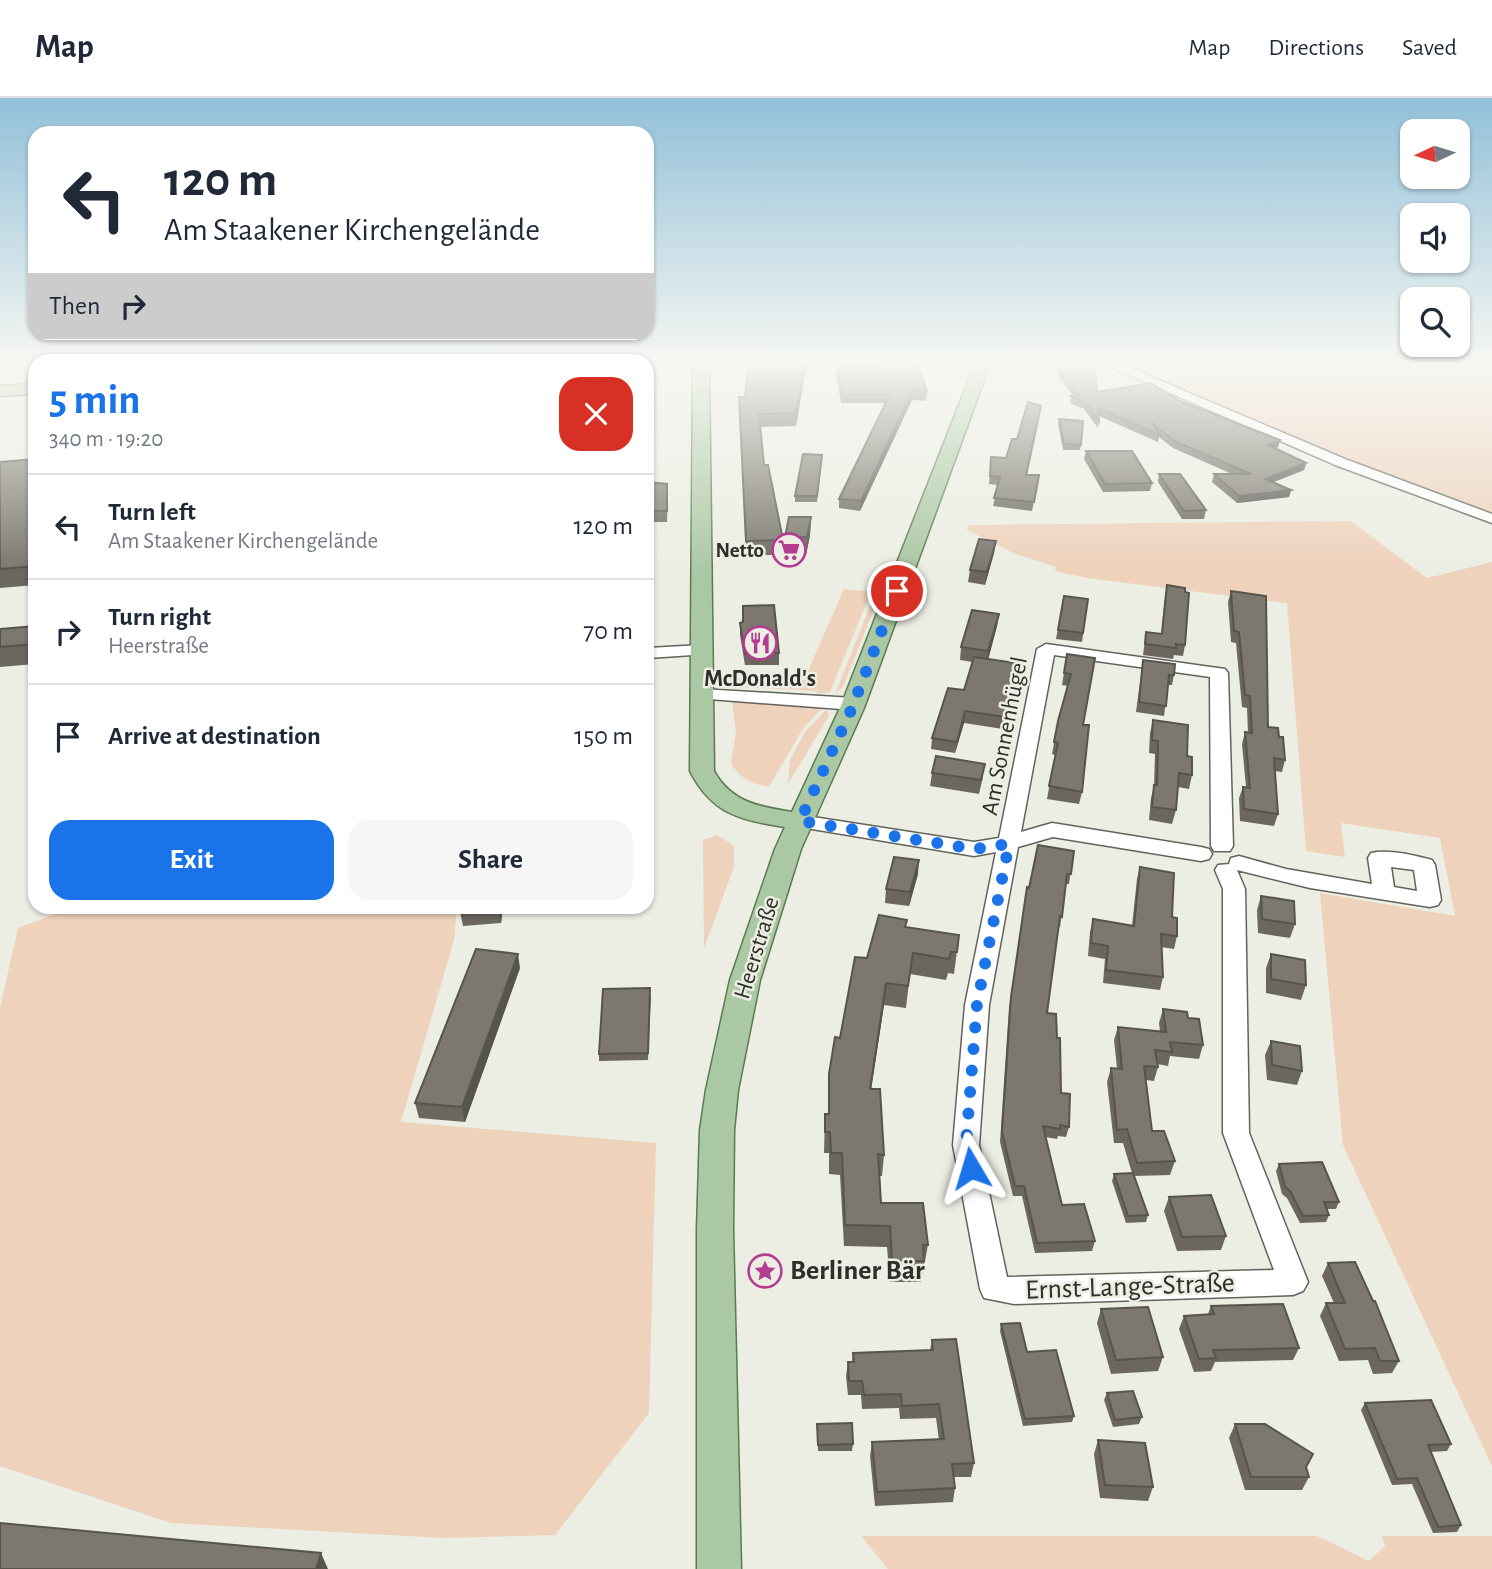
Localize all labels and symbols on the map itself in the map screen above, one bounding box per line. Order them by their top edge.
north arrow [1400,119,1470,189]
supermarket icon: Netto [770,531,808,569]
place label: Netto [715,540,764,561]
pin [867,561,927,621]
restaurant icon: McDonald's [741,624,779,662]
street label: Am Sonnenhügel [978,655,1032,817]
place label: McDonald's [704,667,816,691]
street label: Heerstraße [730,894,784,1002]
position arrow [934,1131,1008,1205]
place icon: Berliner Bär [746,1252,784,1290]
place label: Berliner Bär [790,1257,925,1285]
street label: Ernst-Lange-Straße [1025,1269,1235,1305]

